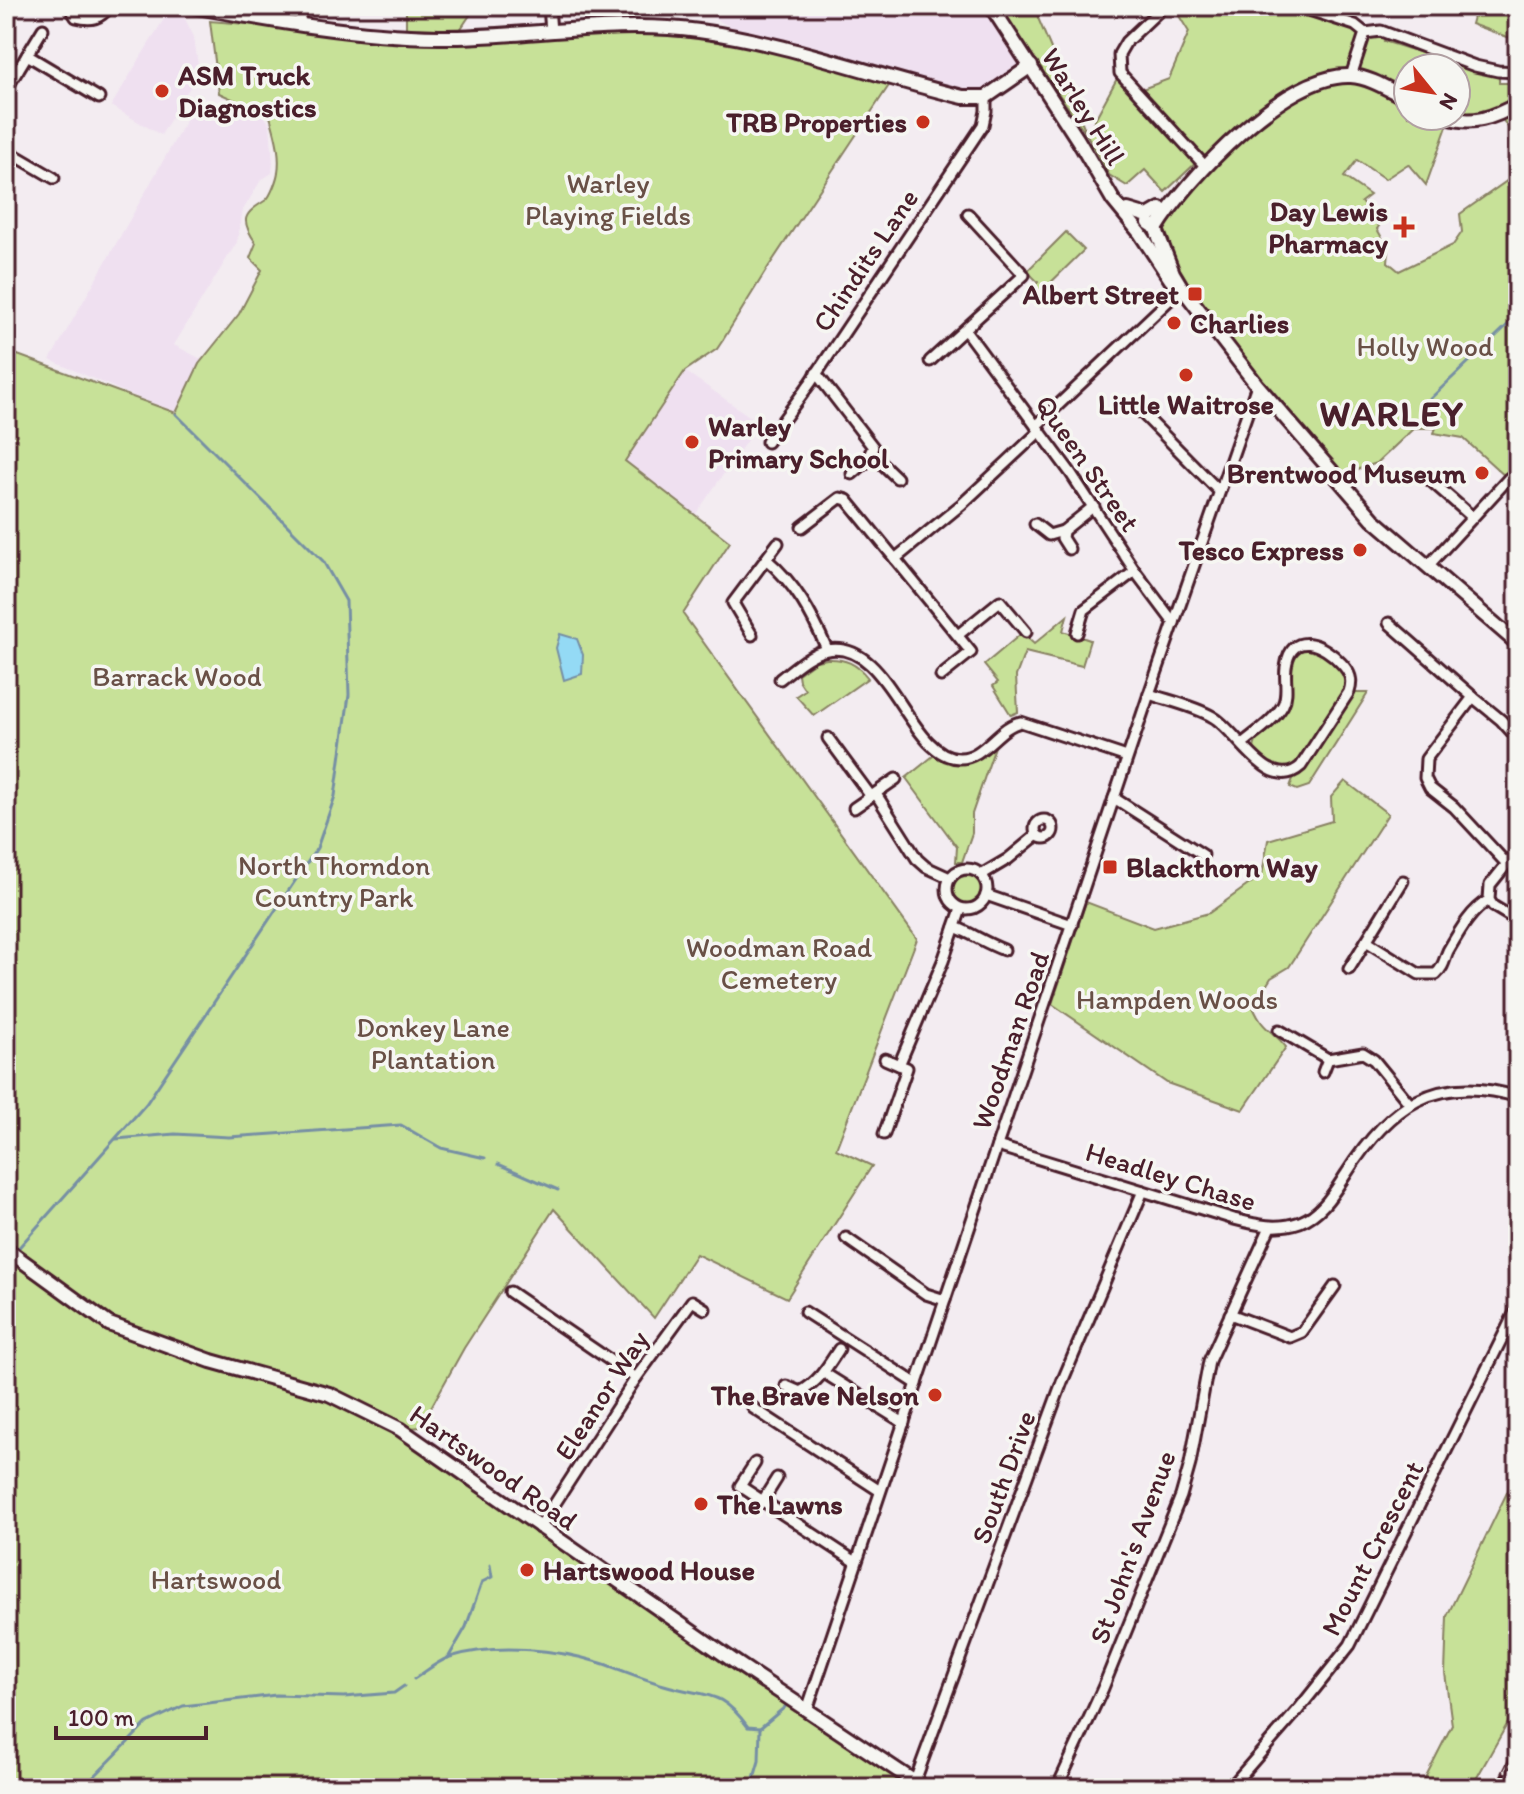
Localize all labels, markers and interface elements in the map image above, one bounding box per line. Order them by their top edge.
street label: Warley Hill [1035,41,1133,171]
north arrow [1392,52,1472,132]
place label: ASM Truck Diagnostics [177,58,317,124]
marker: ASM Truck Diagnostics [153,82,171,100]
text: N [1433,89,1464,115]
place label: TRB Properties [725,105,907,139]
marker: TRB Properties [914,113,932,131]
park label: Warley Playing Fields [525,166,691,232]
street label: Chindits Lane [805,182,925,338]
place label: Day Lewis Pharmacy [1268,194,1389,260]
marker: Day Lewis Pharmacy [1395,218,1413,236]
place label: Albert Street [1022,277,1179,311]
marker: Albert Street [1186,285,1204,303]
place label: Charlies [1190,306,1289,340]
marker: Charlies [1165,314,1183,332]
park label: Holly Wood [1357,329,1494,363]
marker: Little Waitrose [1177,366,1195,384]
place label: Little Waitrose [1098,387,1274,421]
street label: Queen Street [1028,388,1148,538]
district label: WARLEY [1319,392,1465,435]
place label: Warley Primary School [708,409,889,475]
marker: Warley Primary School [683,433,701,451]
place label: Brentwood Museum [1227,456,1466,490]
marker: Brentwood Museum [1473,464,1491,482]
place label: Tesco Express [1178,533,1344,567]
marker: Tesco Express [1351,541,1369,559]
park label: Barrack Wood [92,659,262,693]
park label: North Thorndon Country Park [238,848,430,914]
place label: Blackthorn Way [1126,850,1319,884]
marker: Blackthorn Way [1101,858,1119,876]
park label: Woodman Road Cemetery [686,930,873,996]
street label: Woodman Road [964,946,1057,1134]
park label: Hampden Woods [1076,982,1278,1016]
park label: Donkey Lane Plantation [356,1010,510,1076]
street label: Headley Chase [1082,1134,1260,1218]
street label: Eleanor Way [547,1324,655,1466]
place label: The Brave Nelson [710,1378,919,1412]
marker: The Brave Nelson [926,1386,944,1404]
street label: Hartswood Road [404,1397,584,1537]
street label: South Drive [963,1406,1043,1548]
street label: St John's Avenue [1081,1446,1183,1648]
street label: Mount Crescent [1313,1455,1431,1641]
place label: The Lawns [716,1487,843,1521]
marker: The Lawns [692,1495,710,1513]
place label: Hartswood House [543,1553,755,1587]
marker: Hartswood House [518,1561,536,1579]
park label: Hartswood [151,1562,281,1596]
scale bar [56,1690,206,1740]
text: 100 m [68,1703,134,1732]

